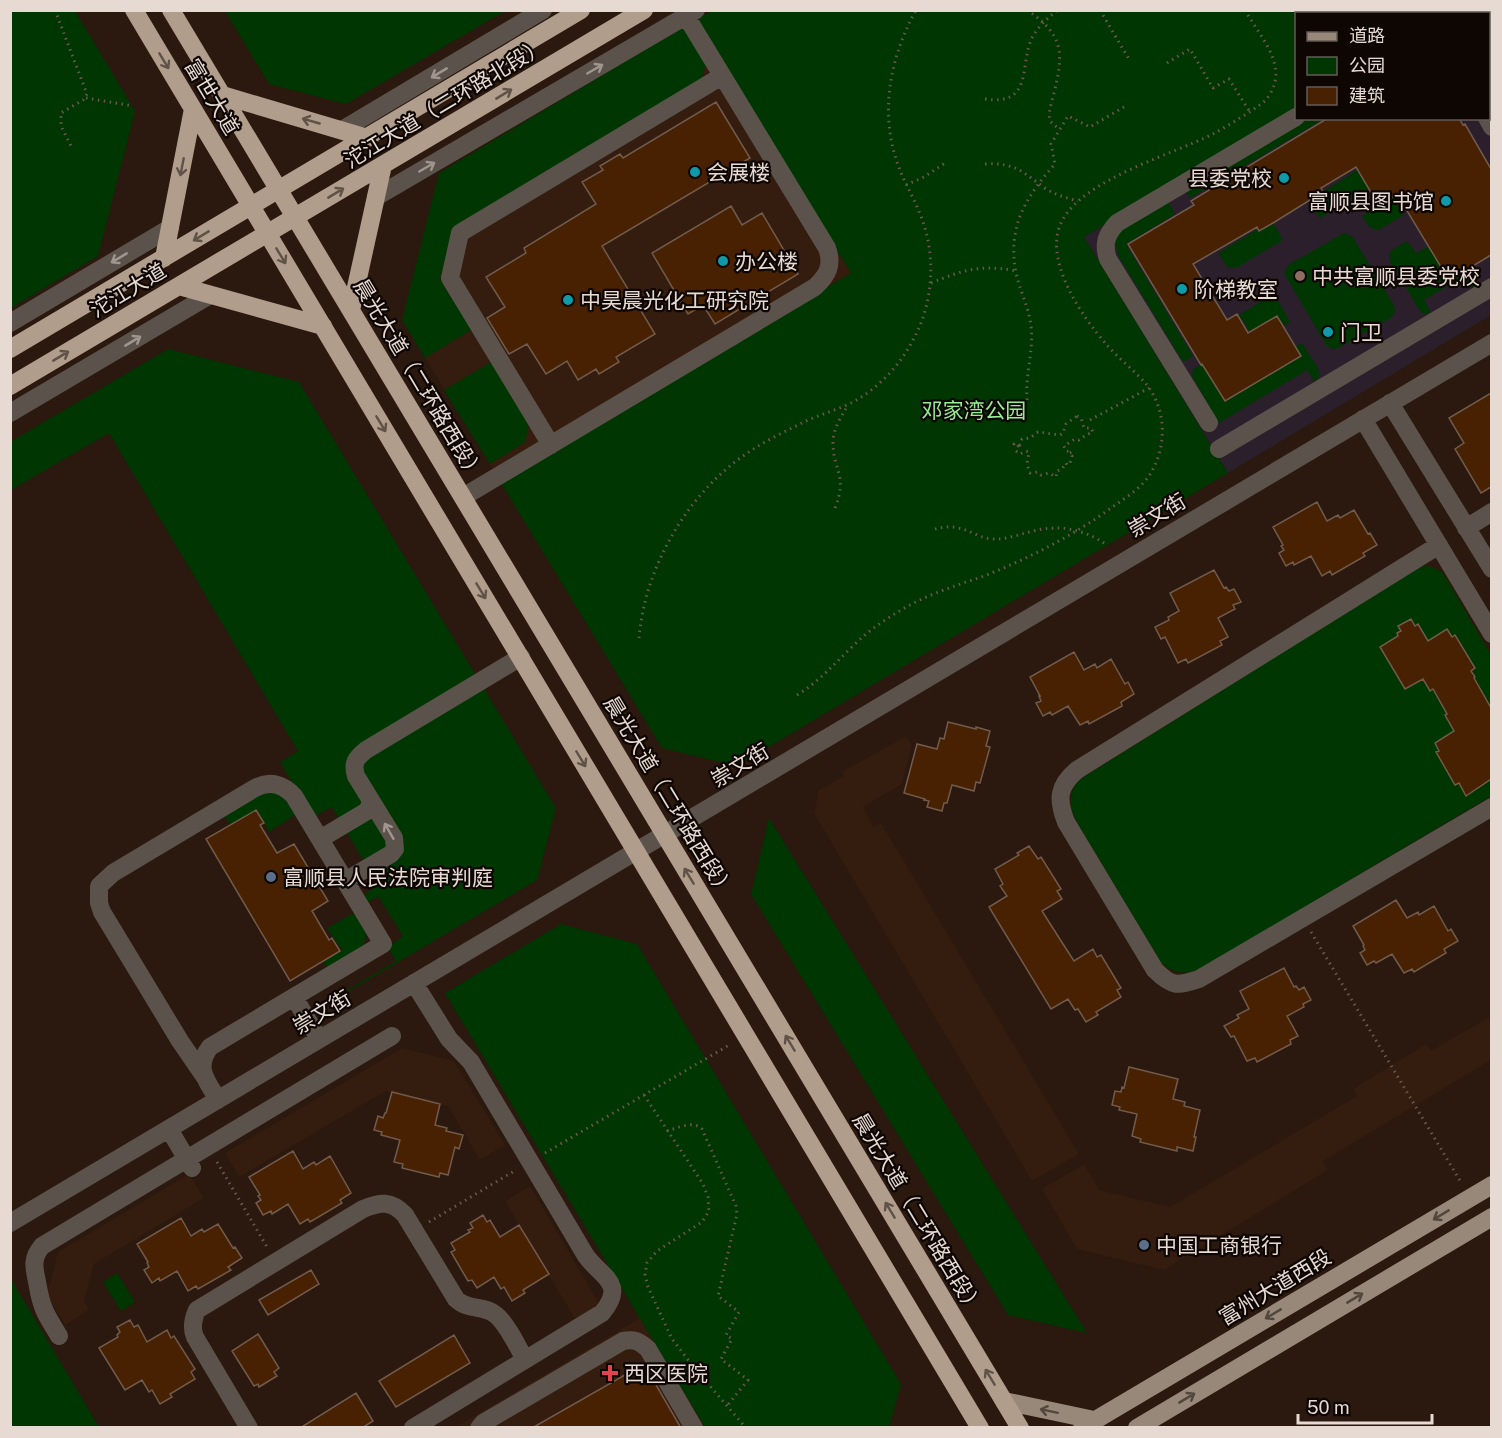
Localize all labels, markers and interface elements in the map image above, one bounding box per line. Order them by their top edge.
legend [1295,12,1490,120]
text: 道路 [1349,25,1385,46]
street label: 沱江大道（二环路北段） [340,33,550,173]
one-way arrow [159,52,171,69]
street label: 富世大道 [180,55,244,139]
text: 公园 [1349,55,1385,76]
one-way arrow [586,63,604,74]
one-way arrow [431,67,448,79]
text: 建筑 [1349,85,1385,106]
one-way arrow [495,87,512,99]
one-way arrow [302,115,321,126]
one-way arrow [176,156,187,176]
place label: 会展楼 [707,160,770,185]
one-way arrow [418,161,435,173]
marker: 会展楼 [688,165,702,179]
place label: 县委党校 [1188,166,1272,191]
marker: 县委党校 [1277,171,1291,185]
one-way arrow [327,187,344,199]
place label: 富顺县图书馆 [1308,189,1434,214]
marker: 富顺县图书馆 [1439,194,1453,208]
one-way arrow [193,230,210,242]
one-way arrow [276,247,288,264]
place label: 办公楼 [735,249,798,274]
one-way arrow [111,252,128,264]
marker: 办公楼 [716,254,730,268]
street label: 沱江大道 [86,258,170,322]
place label: 中共富顺县委党校 [1312,264,1480,289]
marker: 中共富顺县委党校 [1293,269,1307,283]
street label: 晨光大道（二环路西段） [349,275,489,485]
place label: 阶梯教室 [1194,277,1278,302]
marker: 阶梯教室 [1175,282,1189,296]
place label: 中昊晨光化工研究院 [580,288,769,313]
marker: 中昊晨光化工研究院 [561,293,575,307]
place label: 门卫 [1340,320,1382,345]
marker: 门卫 [1321,325,1335,339]
one-way arrow [124,334,141,346]
one-way arrow [52,350,69,362]
park label: 邓家湾公园 [922,398,1027,423]
one-way arrow [376,415,388,432]
street label: 崇文街 [1124,488,1190,542]
one-way arrow [476,582,488,599]
street label: 晨光大道（二环路西段） [599,692,739,902]
street label: 崇文街 [707,738,773,792]
one-way arrow [575,750,587,767]
one-way arrow [383,823,395,840]
place label: 富顺县人民法院审判庭 [283,865,493,890]
one-way arrow [683,867,695,884]
marker: 富顺县人民法院审判庭 [264,870,278,884]
street label: 崇文街 [289,985,355,1039]
one-way arrow [783,1035,795,1052]
street label: 晨光大道（二环路西段） [848,1109,988,1319]
one-way arrow [883,1202,895,1219]
one-way arrow [1433,1209,1450,1221]
place label: 中国工商银行 [1156,1233,1282,1258]
marker: 中国工商银行 [1137,1238,1151,1252]
street label: 富州大道西段 [1215,1244,1335,1330]
one-way arrow [1346,1292,1363,1304]
one-way arrow [1265,1309,1282,1321]
place label: 西区医院 [624,1361,708,1386]
marker: 西区医院 [601,1364,619,1382]
one-way arrow [984,1369,996,1386]
scale bar [1298,1387,1432,1425]
one-way arrow [1178,1391,1195,1403]
text: 50 m [1307,1397,1350,1418]
one-way arrow [1040,1404,1059,1416]

